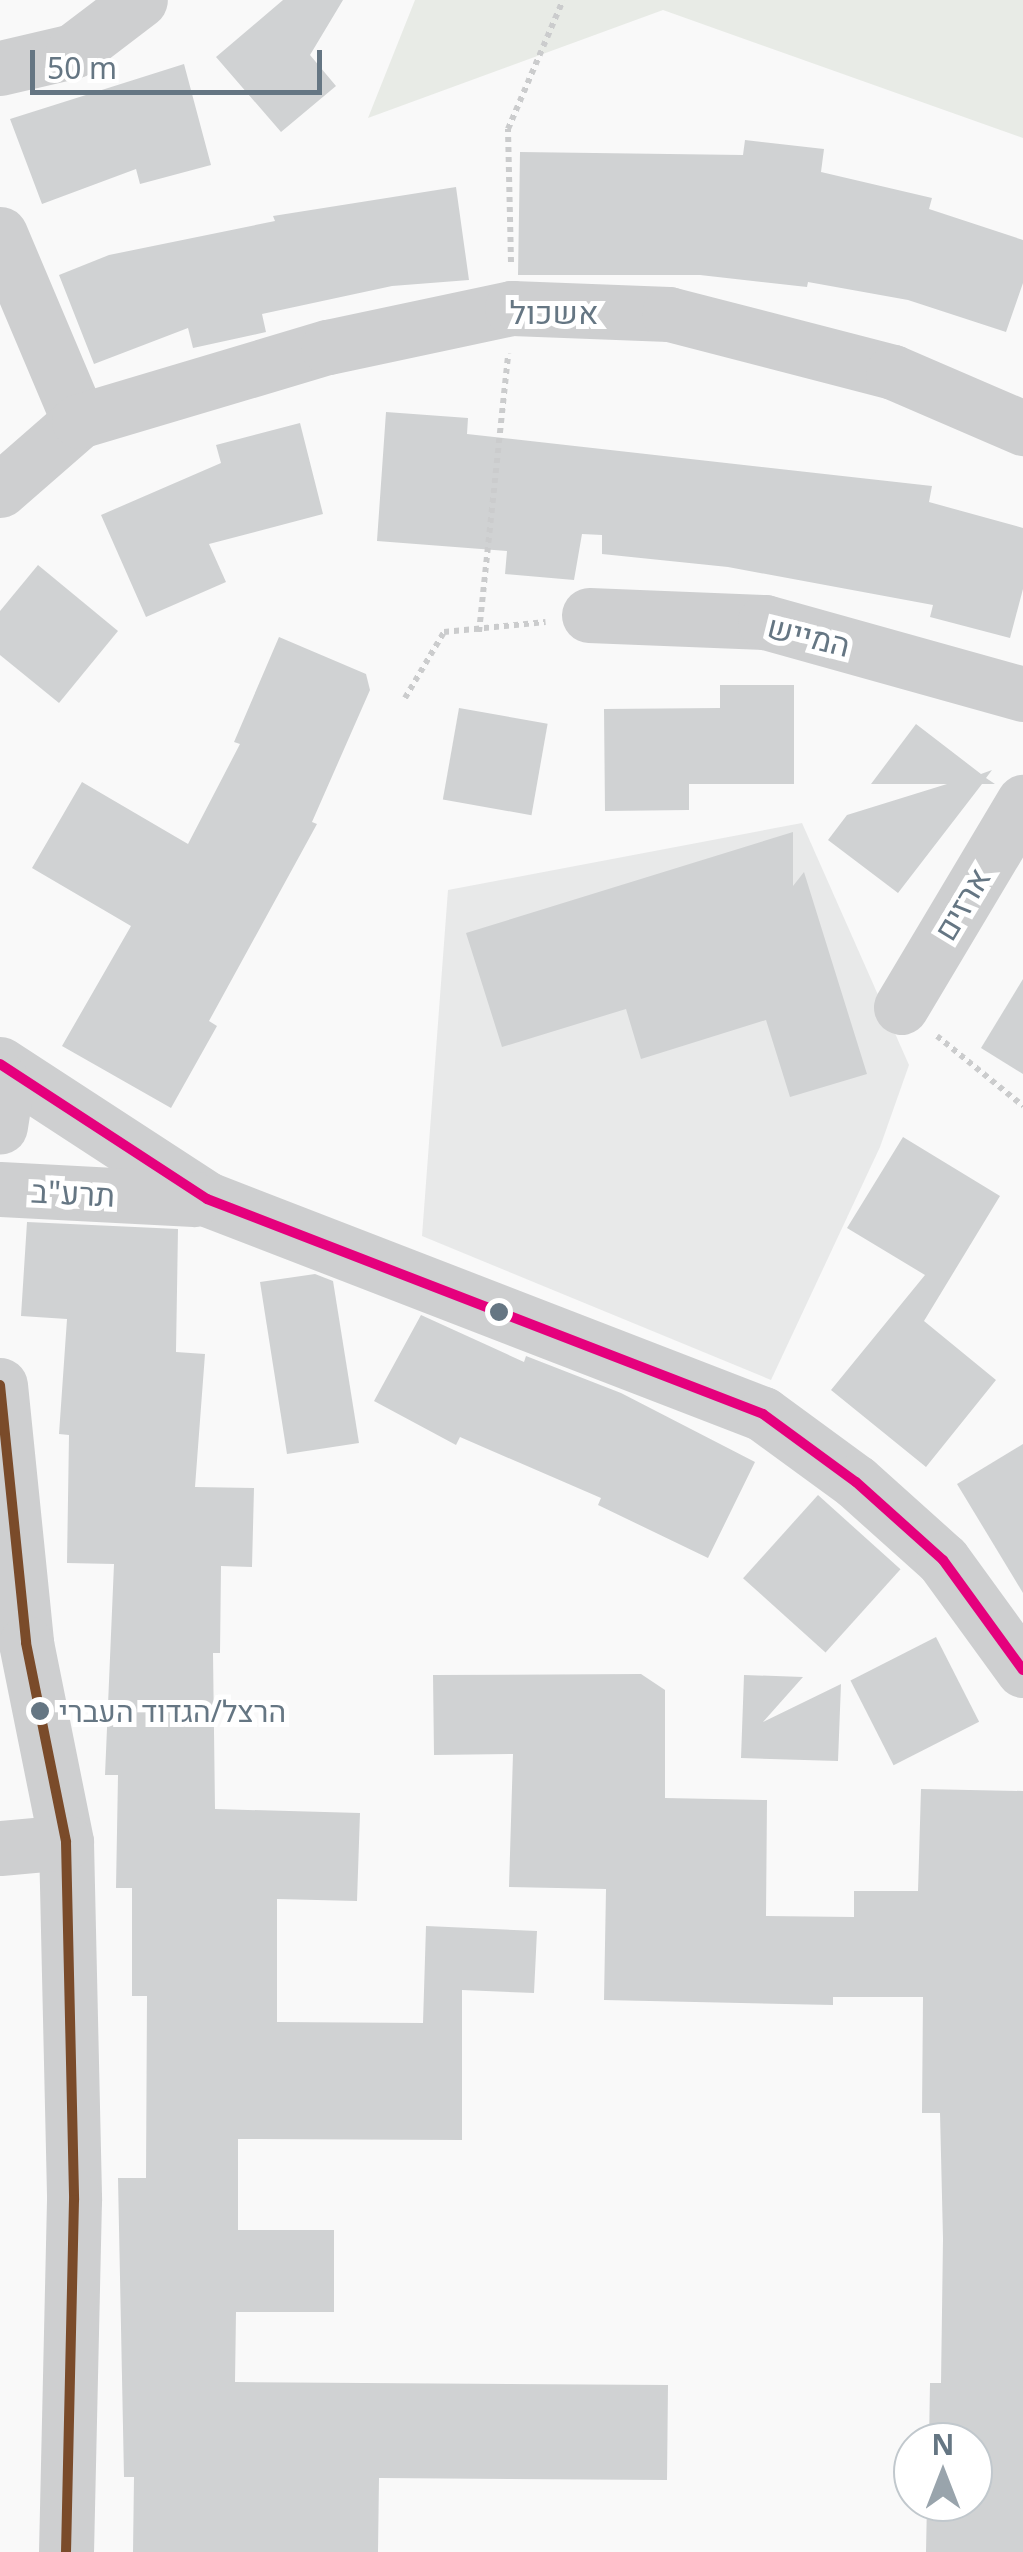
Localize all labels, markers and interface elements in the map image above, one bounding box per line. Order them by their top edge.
scale bar [35,30,328,92]
text: 50 m [47,47,117,88]
street label: אשכול [509,293,599,331]
street label: המייש [764,607,854,665]
street label: ארזים [926,861,998,947]
street label: תרע"ב [30,1172,116,1214]
unlabelled marker [489,1302,509,1322]
place label: הרצל/הגדוד העברי [59,1693,286,1729]
marker: הרצל/הגדוד העברי [30,1701,50,1721]
north arrow [893,2422,993,2522]
text: N [932,2425,954,2463]

